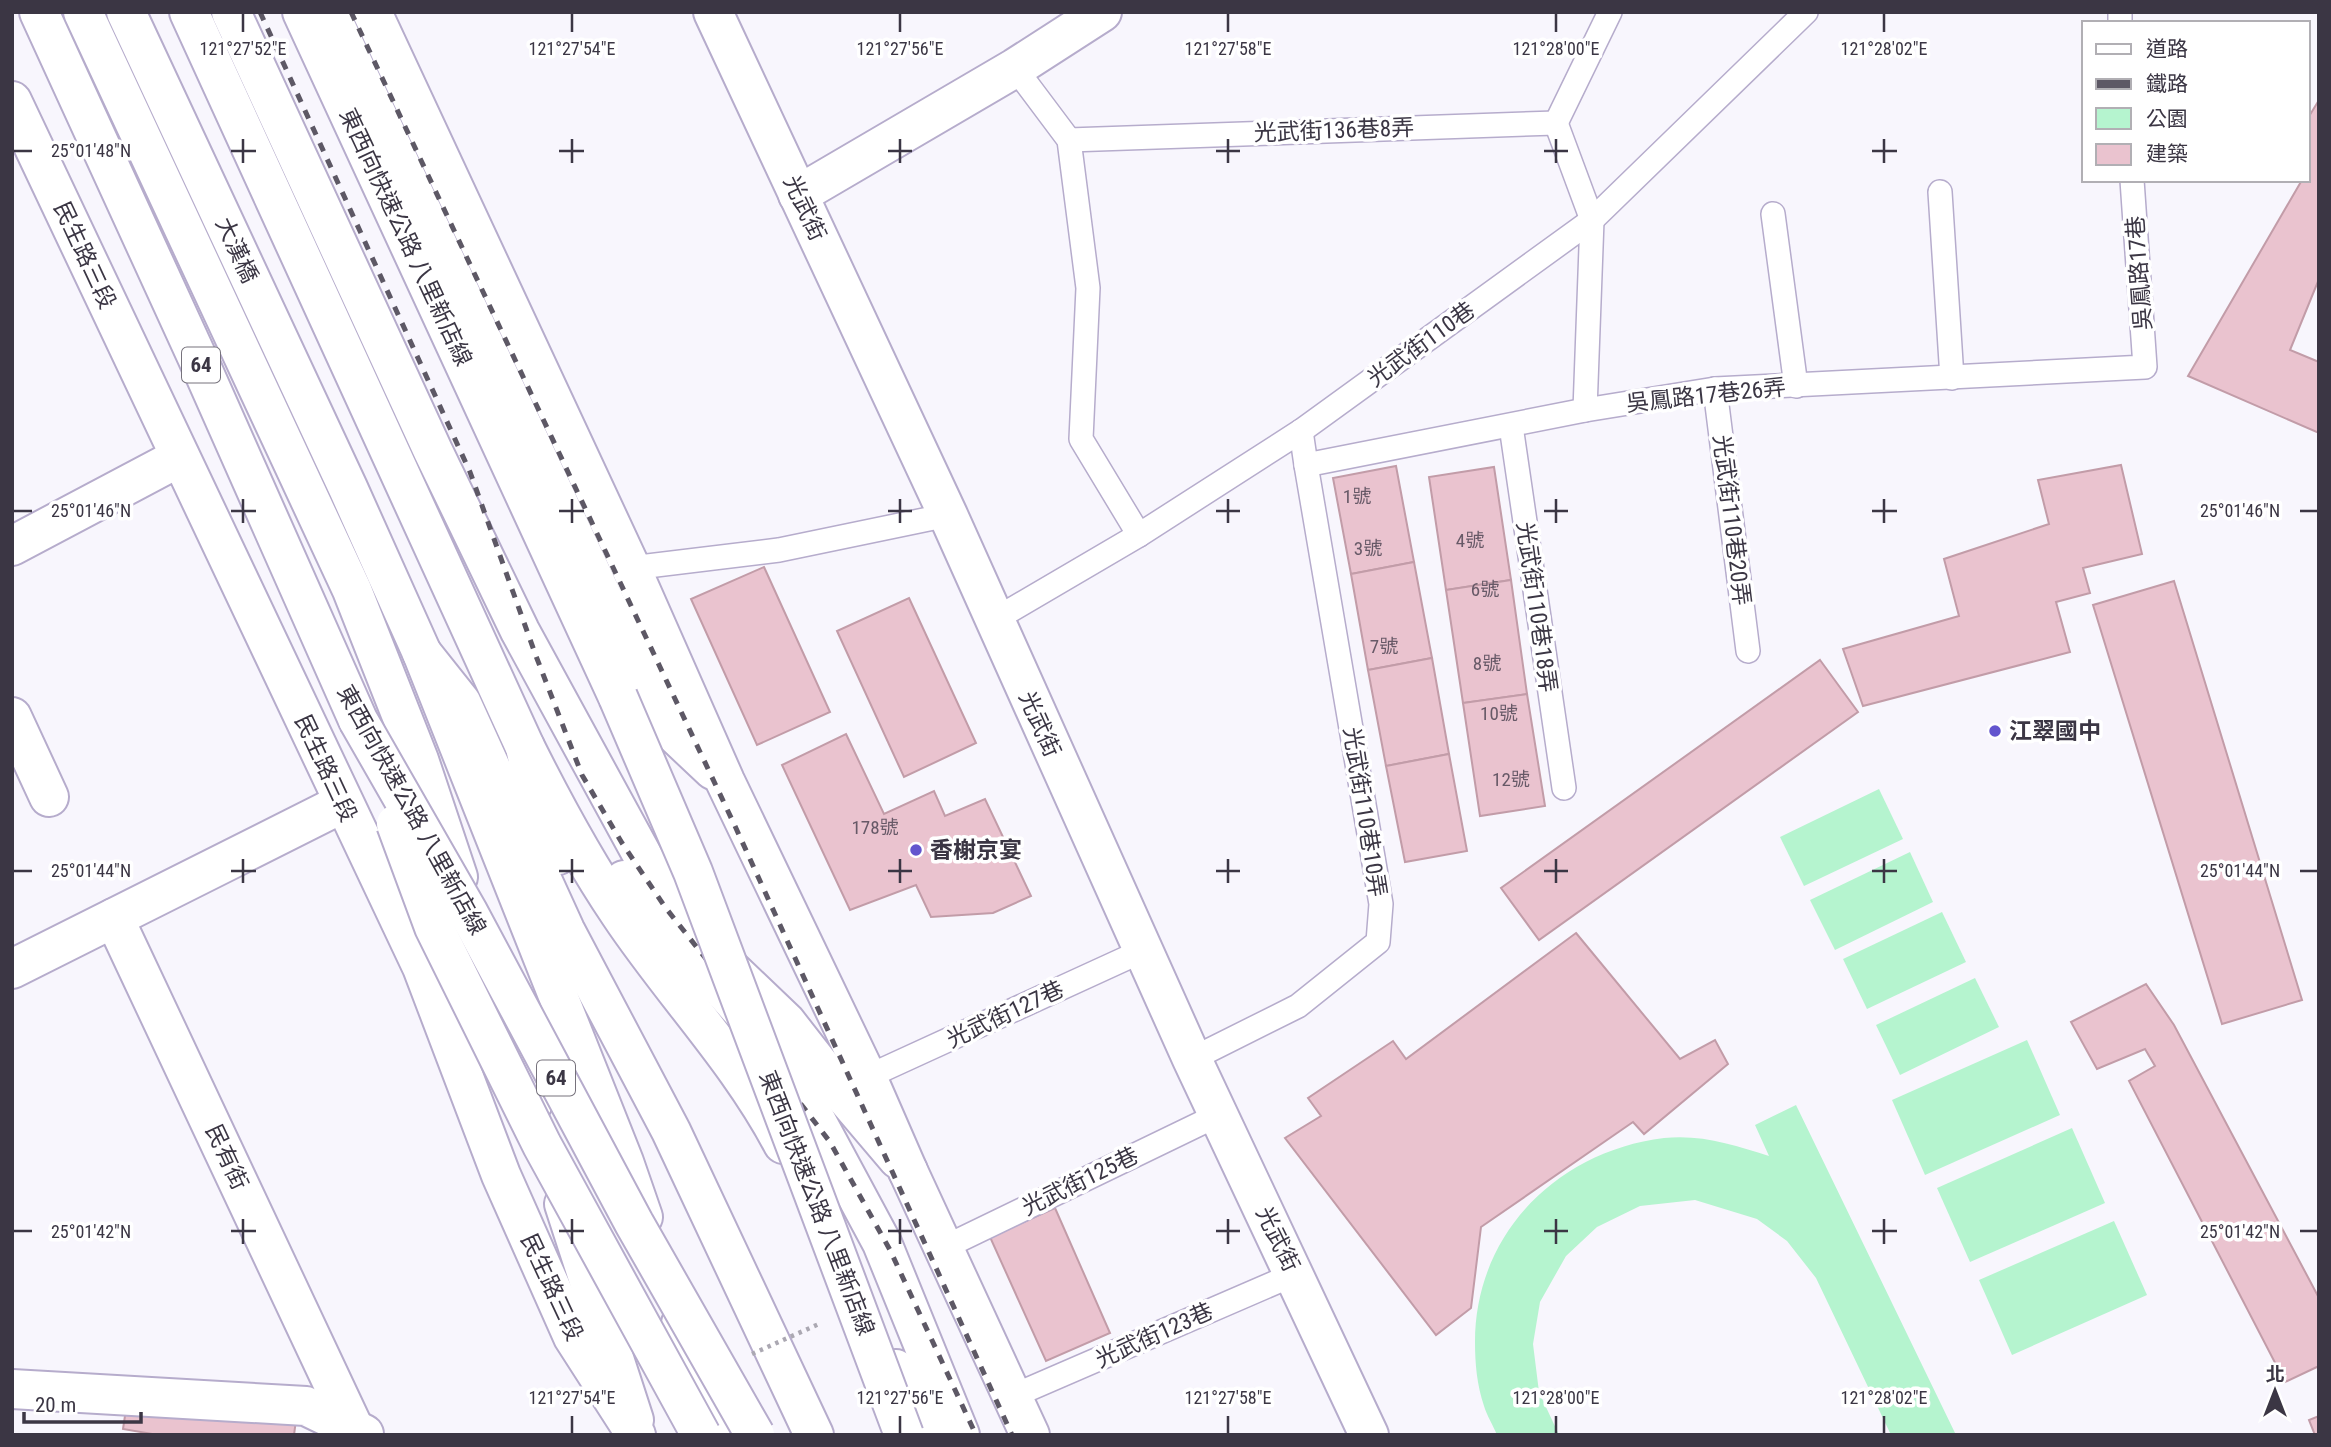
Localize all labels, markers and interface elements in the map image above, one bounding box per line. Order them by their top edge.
legend [2082,21,2310,182]
text: 道路 [2146,37,2188,61]
text: 121°27'52"E [200,38,286,59]
text: 121°27'54"E [529,38,615,59]
text: 121°27'56"E [857,38,943,59]
text: 121°27'58"E [1185,38,1271,59]
text: 121°28'00"E [1513,38,1599,59]
text: 121°28'02"E [1841,38,1927,59]
text: 鐵路 [2146,72,2188,96]
street label: 東西向快速公路 八里新店線 [334,104,477,370]
text: 公園 [2146,107,2188,131]
street label: 光武街136巷8弄 [1253,114,1415,147]
text: 25°01'48"N [51,140,131,161]
text: 建築 [2146,142,2188,166]
street label: 光武街 [778,171,831,245]
street label: 民生路三段 [48,197,121,313]
street label: 大漢橋 [210,213,263,287]
street label: 吳鳳路17巷 [2122,215,2157,331]
street label: 光武街110巷 [1362,296,1480,392]
road number: 64 [182,348,220,382]
street label: 吳鳳路17巷26弄 [1625,374,1787,417]
street label: 光武街110巷20弄 [1708,433,1755,607]
house number: 1號 [1343,485,1371,508]
text: 25°01'46"N [51,500,131,521]
text: 25°01'46"N [2200,500,2280,521]
street label: 光武街110巷18弄 [1511,520,1562,694]
house number: 4號 [1456,529,1484,552]
house number: 3號 [1354,537,1382,560]
house number: 6號 [1471,578,1499,601]
house number: 7號 [1370,635,1398,658]
house number: 8號 [1473,652,1501,675]
street label: 東西向快速公路 八里新店線 [332,681,492,940]
street label: 光武街 [1013,687,1066,761]
house number: 10號 [1480,702,1518,725]
street label: 民生路三段 [289,710,362,826]
place label: 江翠國中 [2009,718,2101,745]
marker: 江翠國中 [1987,723,2003,739]
street label: 光武街110巷10弄 [1338,725,1391,899]
house number: 12號 [1492,768,1530,791]
house number: 178號 [851,816,899,839]
place label: 香榭京宴 [930,837,1022,864]
marker: 香榭京宴 [908,842,924,858]
text: 25°01'44"N [51,860,131,881]
text: 25°01'44"N [2200,860,2280,881]
street label: 光武街127巷 [942,976,1068,1053]
road number: 64 [537,1060,575,1096]
street label: 東西向快速公路 八里新店線 [754,1067,880,1339]
street label: 民有街 [200,1120,253,1194]
street label: 光武街125巷 [1018,1142,1143,1221]
street label: 光武街 [1250,1202,1305,1276]
text: 25°01'42"N [51,1221,131,1242]
text: 25°01'42"N [2200,1221,2280,1242]
street label: 民生路三段 [515,1229,588,1345]
street label: 光武街123巷 [1091,1297,1217,1373]
north arrow [2240,1356,2310,1426]
text: 北 [2265,1363,2285,1386]
scale bar [24,1380,142,1424]
text: 121°27'54"E [529,1387,615,1408]
text: 121°27'56"E [857,1387,943,1408]
text: 121°27'58"E [1185,1387,1271,1408]
text: 121°28'00"E [1513,1387,1599,1408]
text: 121°28'02"E [1841,1387,1927,1408]
text: 20 m [35,1393,76,1417]

